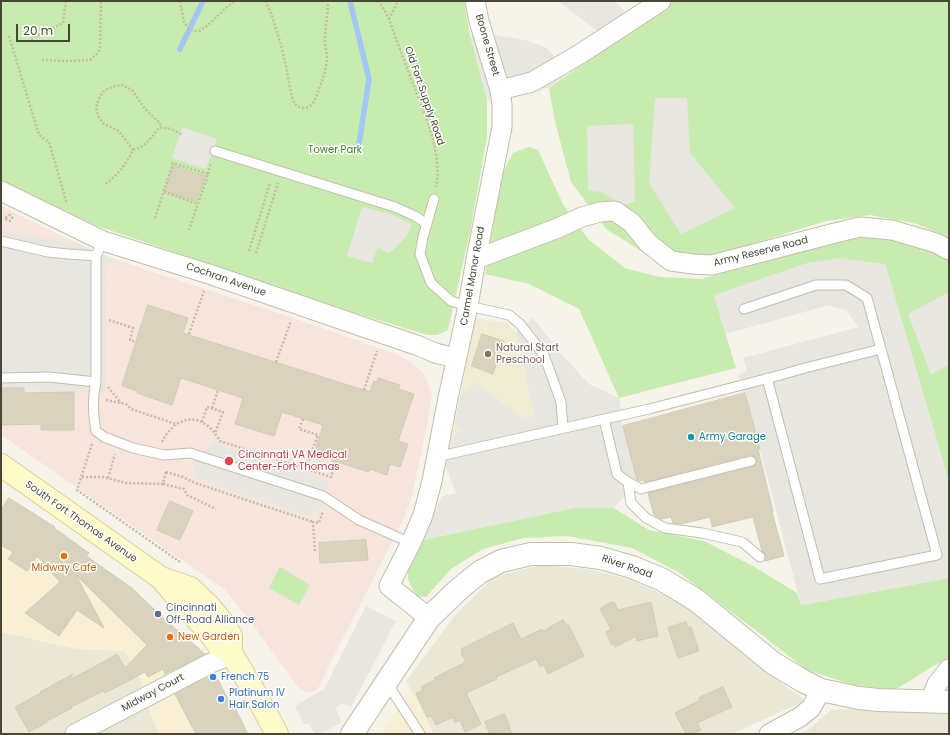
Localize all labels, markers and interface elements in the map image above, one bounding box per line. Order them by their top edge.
street label: Boone Street [472,13,502,77]
scale bar [18,16,72,42]
text: 20 m [23,22,53,39]
street label: Old Fort Supply Road [401,45,447,147]
park label: Tower Park [308,144,362,156]
street label: Carmel Manor Road [458,226,488,326]
street label: Army Reserve Road [712,234,810,270]
street label: Cochran Avenue [184,261,268,299]
place label: Natural Start Preschool [496,342,559,366]
marker: Natural Start Preschool [483,349,493,359]
place label: Army Garage [699,431,766,443]
marker: Army Garage [686,432,696,442]
place label: Cincinnati VA Medical Center-Fort Thomas [238,449,347,472]
marker: Cincinnati VA Medical Center-Fort Thomas [223,455,235,467]
street label: South Fort Thomas Avenue [23,479,139,565]
marker: Midway Cafe [59,551,69,561]
street label: River Road [600,553,654,581]
place label: Midway Cafe [31,562,97,574]
place label: Cincinnati Off-Road Alliance [166,602,254,626]
marker: Cincinnati Off-Road Alliance [153,609,163,619]
place label: New Garden [178,631,240,643]
marker: New Garden [165,632,175,642]
place label: French 75 [221,671,269,683]
street label: Midway Court [120,672,186,714]
marker: French 75 [208,672,218,682]
place label: Platinum IV Hair Salon [229,687,285,710]
marker: Platinum IV Hair Salon [216,694,226,704]

